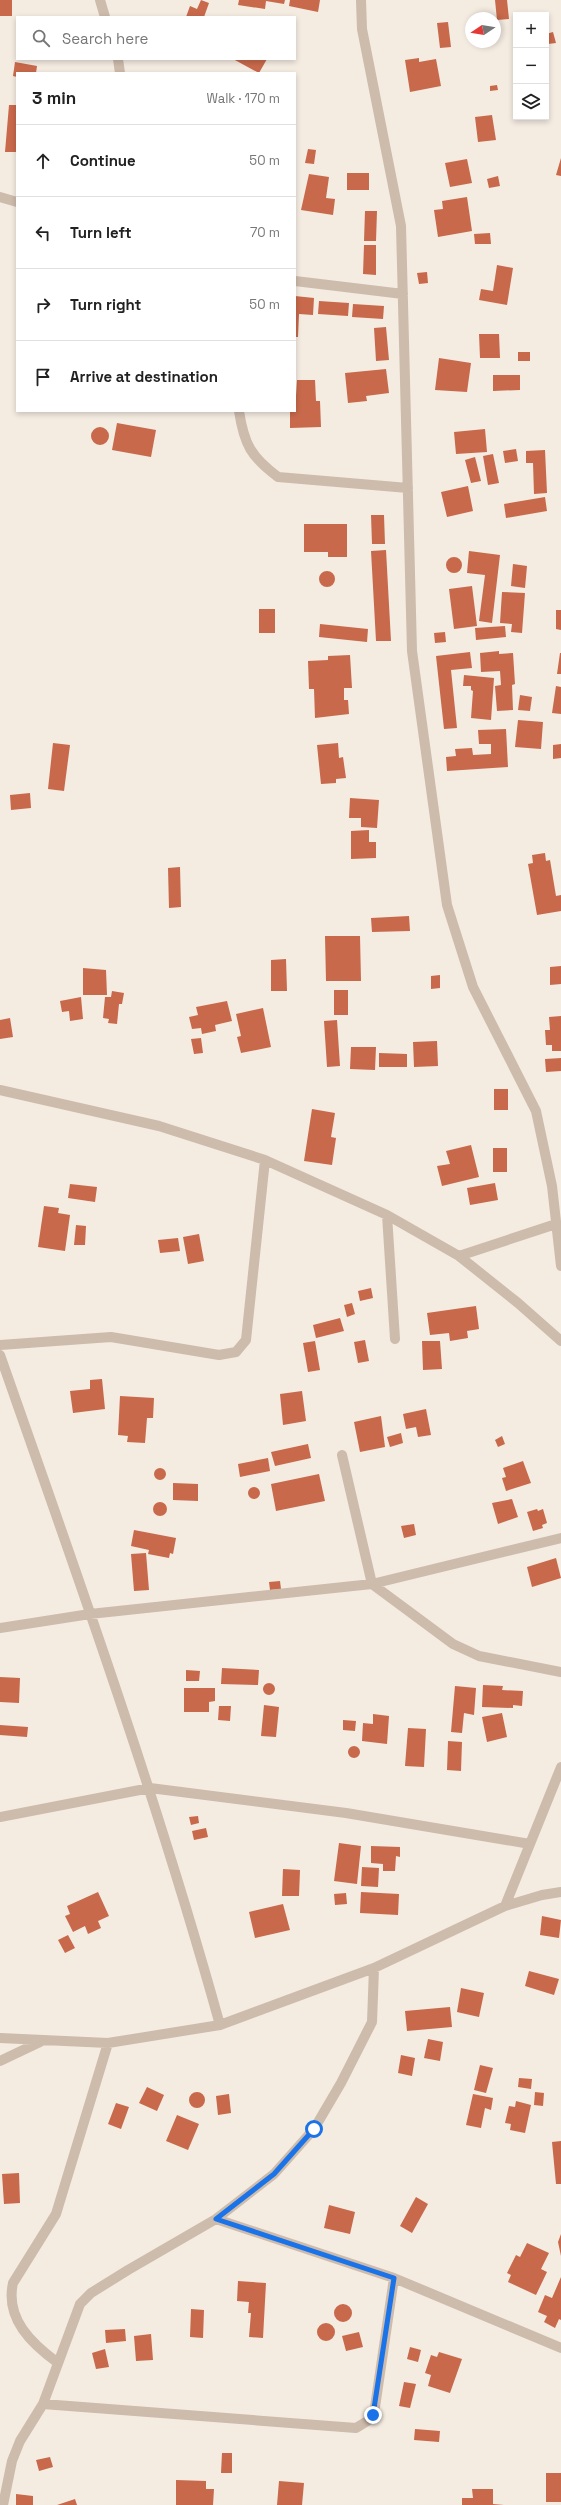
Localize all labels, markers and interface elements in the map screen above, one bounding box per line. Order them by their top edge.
north arrow [465,12,501,48]
map controls [513,12,549,120]
button: + [513,12,549,48]
search box [16,16,296,60]
icon: search [30,27,52,49]
text: Search here [62,29,148,48]
button: − [513,48,549,84]
button: layers [513,84,549,120]
text: 3 min [32,87,76,109]
text: Walk · 170 m [206,90,280,107]
icon: ahead [32,150,54,172]
text: Continue [70,151,136,170]
text: 50 m [249,152,280,169]
icon: left [32,222,54,244]
text: Turn left [70,223,132,242]
text: 70 m [250,224,280,241]
icon: right [32,294,54,316]
text: Turn right [70,295,141,314]
text: 50 m [249,296,280,313]
icon: arrive [32,366,54,388]
text: Arrive at destination [70,367,218,386]
route start [305,2120,323,2138]
route end [364,2406,382,2424]

